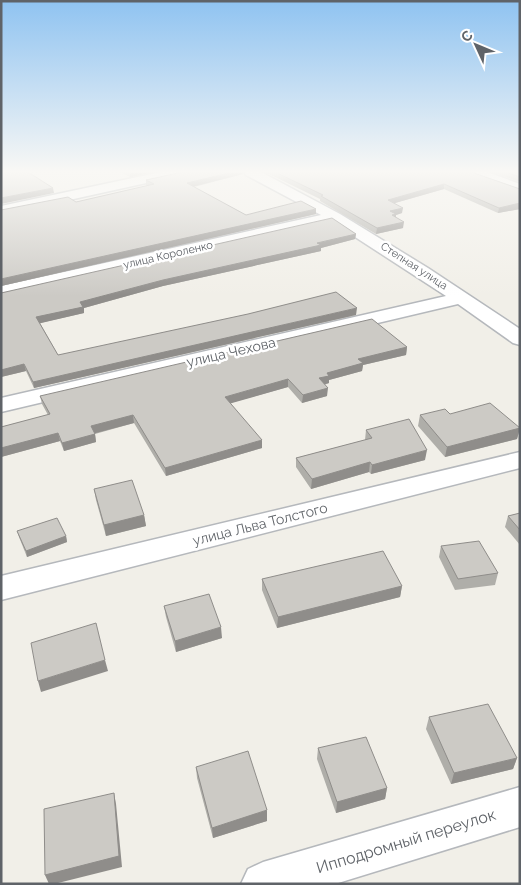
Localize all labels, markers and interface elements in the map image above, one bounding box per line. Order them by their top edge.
north arrow [451,20,501,70]
text: С [458,27,476,45]
street label: улица Короленко [122,238,214,272]
street label: Степная улица [378,240,450,292]
street label: улица Чехова [185,334,277,370]
street label: улица Льва Толстого [191,499,329,549]
street label: Ипподромный переулок [314,805,498,877]

